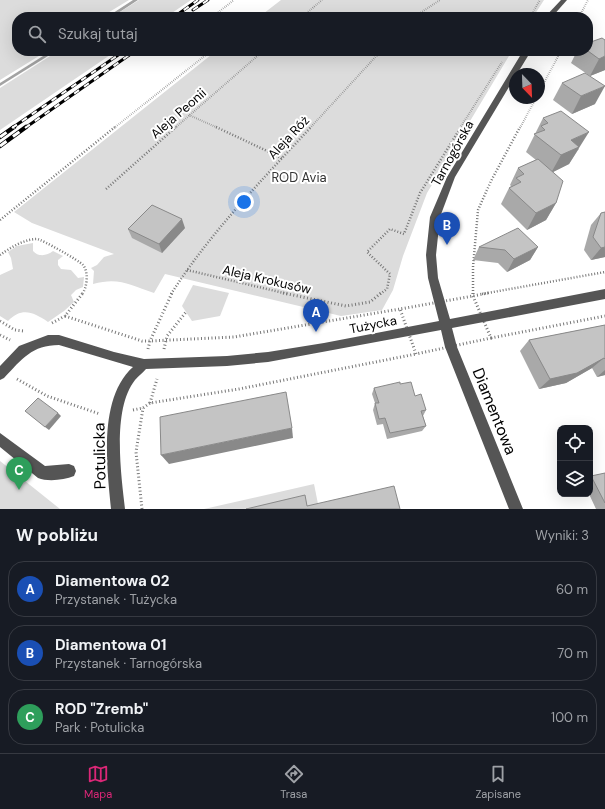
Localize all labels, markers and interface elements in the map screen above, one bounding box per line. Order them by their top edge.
search box [12,12,593,56]
icon: search [26,23,48,45]
text: Szukaj tutaj [58,24,138,44]
north arrow [509,68,545,104]
street label: Aleja Peonii [147,84,210,142]
street label: Aleja Róż [264,112,313,163]
street label: Tarnogórska [427,117,478,189]
park label: ROD Avia [271,169,327,186]
your location [234,192,254,212]
pin: B [434,212,460,245]
street label: Aleja Krokusów [221,261,313,298]
pin: A [303,299,329,332]
street label: Tużycka [348,312,398,337]
street label: Diamentowa [468,365,521,458]
street label: Potulicka [88,422,111,490]
map controls [557,425,593,497]
button: locate [557,425,593,461]
pin: C [6,457,32,490]
button: layers [557,461,593,497]
text: W pobliżu [16,524,98,546]
text: Wyniki: 3 [535,527,589,544]
text: Diamentowa 02 [55,571,169,591]
text: A [25,581,35,598]
text: 60 m [556,581,588,598]
text: Przystanek · Tużycka [55,591,177,608]
text: Diamentowa 01 [55,635,166,655]
text: B [26,645,34,662]
text: 70 m [557,645,588,662]
text: Przystanek · Tarnogórska [55,655,202,672]
text: ROD "Zremb" [55,699,148,719]
text: C [25,709,35,726]
text: 100 m [551,709,588,726]
text: Park · Potulicka [55,719,144,736]
tab: Mapa [84,763,112,801]
tab: Trasa [280,763,307,801]
tab: Zapisane [475,763,521,801]

